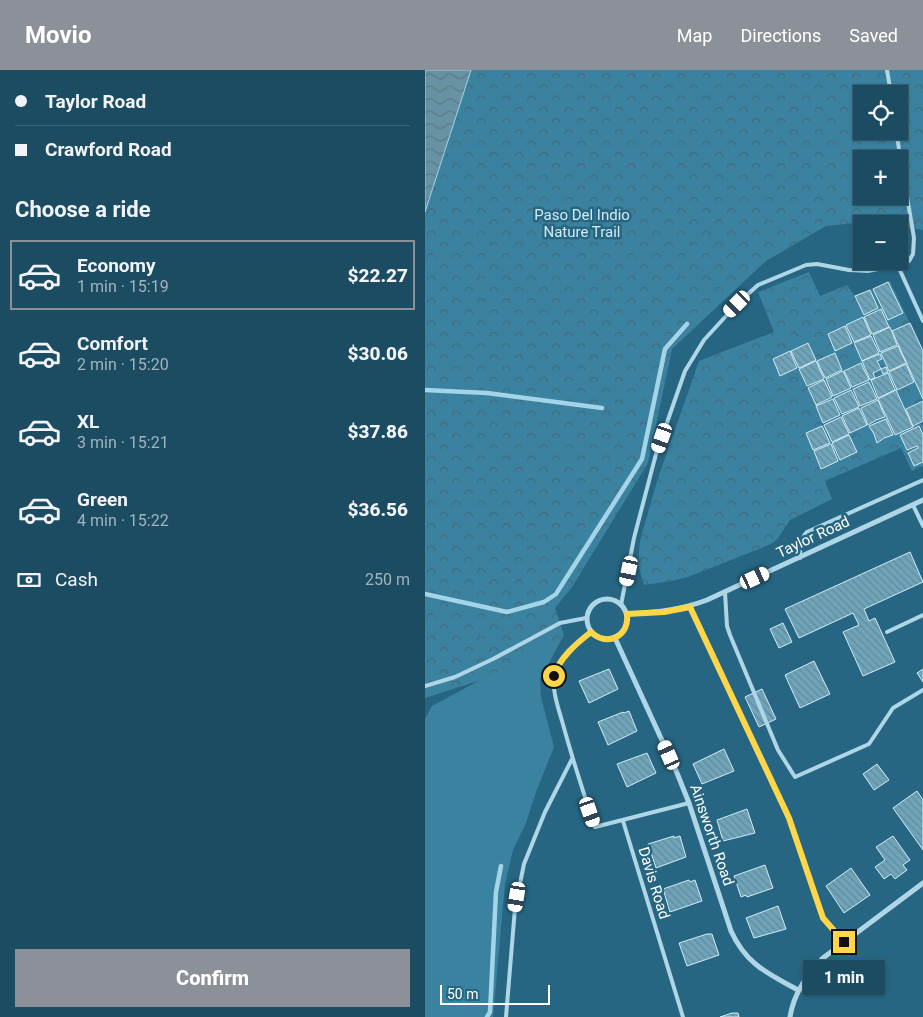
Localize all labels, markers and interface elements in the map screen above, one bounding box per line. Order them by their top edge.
text: Movio [25,21,91,49]
text: Map [677,25,712,46]
text: Directions [740,25,821,46]
text: Saved [849,25,898,46]
map controls [853,85,908,270]
button: locate [853,85,908,140]
text: Taylor Road [45,90,146,113]
text: Crawford Road [45,138,172,161]
button: + [853,150,908,205]
text: Choose a ride [15,197,151,222]
park label: Paso Del Indio Nature Trail [534,206,630,241]
button: − [853,215,908,270]
icon: car [17,253,62,298]
text: Economy [77,254,156,277]
text: $22.27 [348,264,408,287]
text: 1 min · 15:19 [77,277,169,296]
car [721,288,752,320]
icon: car [17,331,62,376]
text: Comfort [77,332,148,355]
text: $30.06 [348,342,408,365]
text: 2 min · 15:20 [77,355,169,374]
icon: car [17,409,62,454]
text: XL [77,410,99,433]
text: $37.86 [348,420,408,443]
car [650,421,673,455]
text: 3 min · 15:21 [77,433,169,452]
icon: car [17,487,62,532]
text: Green [77,488,128,511]
text: $36.56 [348,498,408,521]
text: 4 min · 15:22 [77,511,169,530]
street label: Taylor Road [774,512,852,562]
car [618,555,639,587]
car [738,565,771,591]
icon: cash [15,566,43,594]
text: Cash [55,568,98,591]
text: 250 m [365,570,410,589]
route start [543,665,565,687]
car [656,738,681,772]
street label: Ainsworth Road [686,782,738,888]
car [578,795,601,829]
street label: Davis Road [634,845,674,921]
car [507,881,526,913]
route end [833,931,855,953]
button: Confirm [15,949,410,1007]
callout: 1 min [803,960,885,994]
text: 1 min [824,968,864,987]
scale bar [440,982,550,1005]
text: 50 m [447,986,479,1002]

